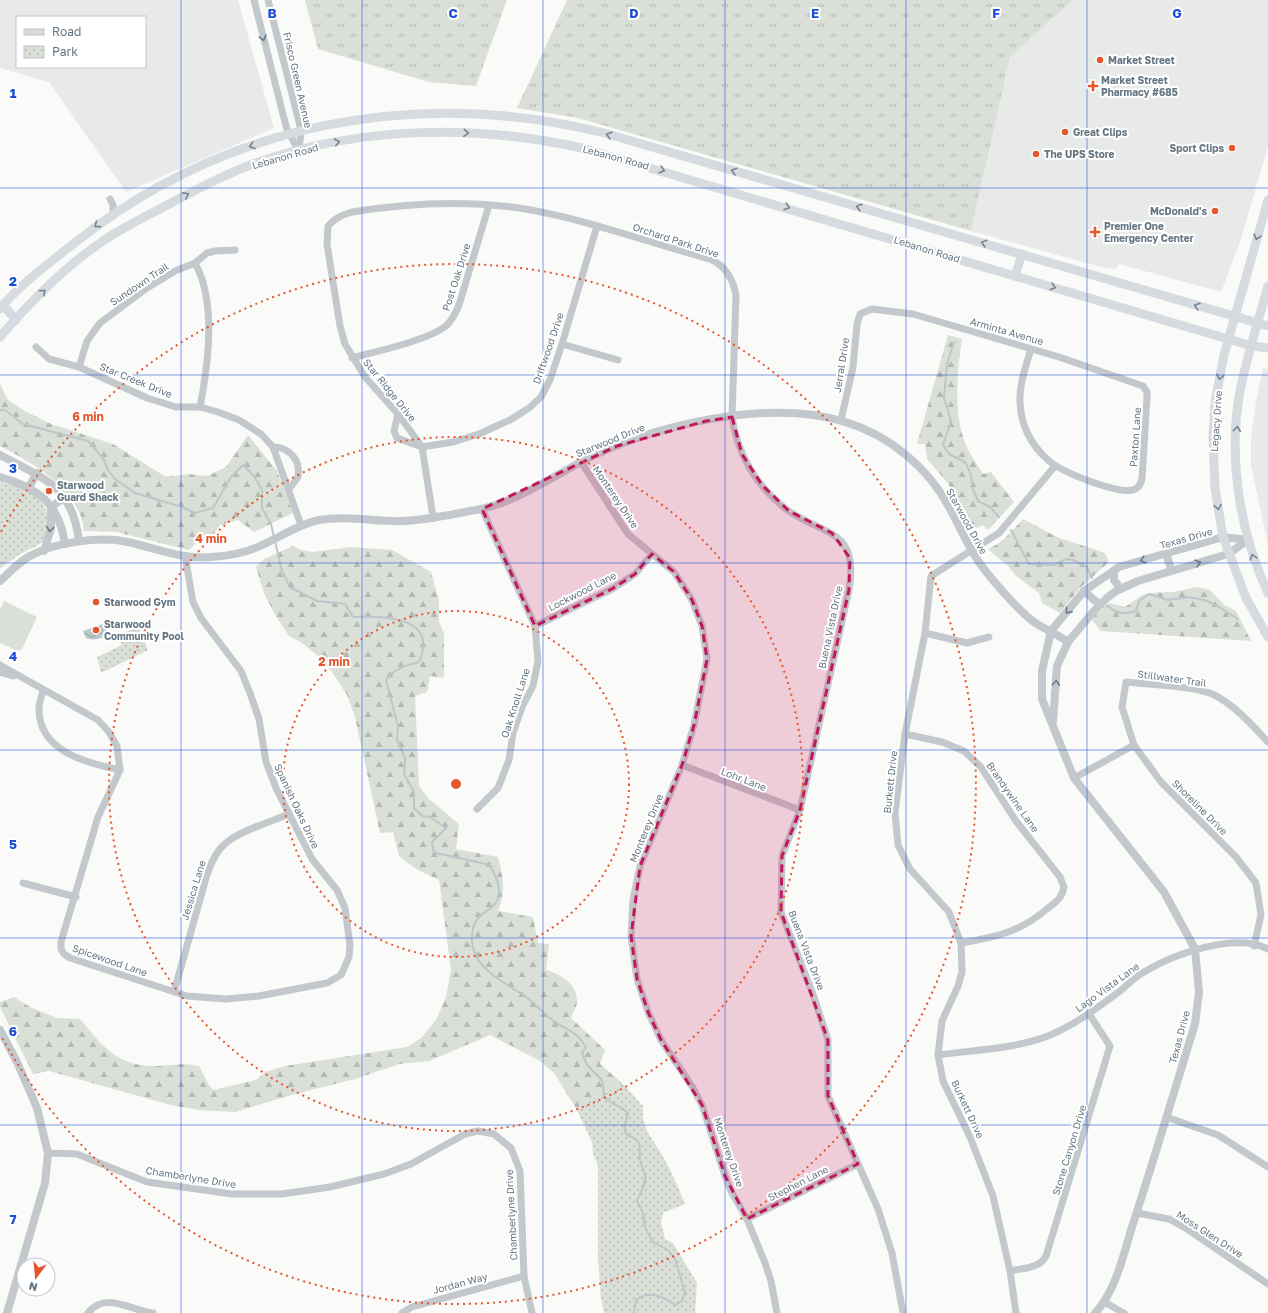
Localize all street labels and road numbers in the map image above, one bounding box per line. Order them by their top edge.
street label: Frisco Green Avenue [281,31,315,129]
street label: Lebanon Road [250,141,320,171]
street label: Lebanon Road [581,142,651,172]
street label: Orchard Park Drive [631,220,721,260]
street label: Lebanon Road [892,233,962,265]
street label: Post Oak Drive [439,242,473,312]
street label: Sundown Trail [107,260,171,308]
street label: Driftwood Drive [530,310,566,385]
street label: Arminta Avenue [969,315,1045,347]
street label: Jerral Drive [831,337,851,393]
street label: Star Ridge Drive [361,356,419,424]
street label: Star Creek Drive [98,360,174,400]
street label: Legacy Drive [1208,390,1224,452]
street label: Paxton Lane [1127,407,1143,467]
street label: Starwood Drive [574,421,646,459]
street label: Monterey Drive [591,463,641,531]
street label: Starwood Drive [944,486,990,556]
street label: Texas Drive [1158,525,1214,551]
street label: Lockwood Lane [546,569,618,613]
street label: Buena Vista Drive [815,584,845,670]
street label: Oak Knoll Lane [498,666,532,739]
street label: Stillwater Trail [1137,667,1207,689]
street label: Burkett Drive [881,750,899,814]
street label: Brandywine Lane [984,760,1042,835]
street label: Spanish Oaks Drive [272,762,322,851]
street label: Lohr Lane [720,765,769,793]
street label: Shoreline Drive [1170,777,1230,837]
street label: Monterey Drive [627,792,665,864]
street label: Jessica Lane [178,859,208,921]
street label: Buena Vista Drive [786,908,828,992]
street label: Spicewood Lane [71,942,149,979]
street label: Lago Vista Lane [1073,960,1142,1014]
street label: Texas Drive [1166,1009,1192,1065]
street label: Burkett Drive [949,1078,987,1140]
street label: Stone Canyon Drive [1050,1103,1089,1197]
street label: Monterey Drive [711,1116,747,1189]
street label: Stephen Lane [766,1163,830,1203]
street label: Chamberlyne Drive [145,1164,237,1190]
street label: Chamberlyne Drive [503,1169,519,1261]
street label: Moss Glen Drive [1174,1208,1246,1260]
street label: Jordan Way [431,1270,489,1296]

